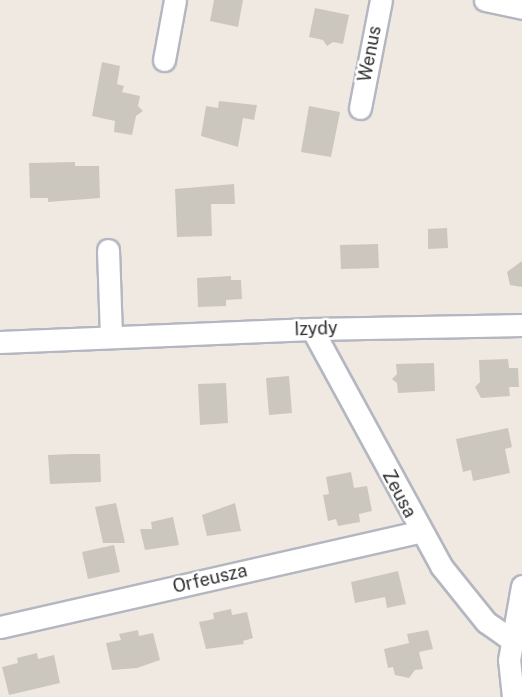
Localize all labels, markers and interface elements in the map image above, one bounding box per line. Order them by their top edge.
street label: Wenus [354,24,386,84]
street label: Izydy [294,317,338,341]
street label: Zeusa [378,466,420,522]
street label: Orfeusza [171,560,249,598]

